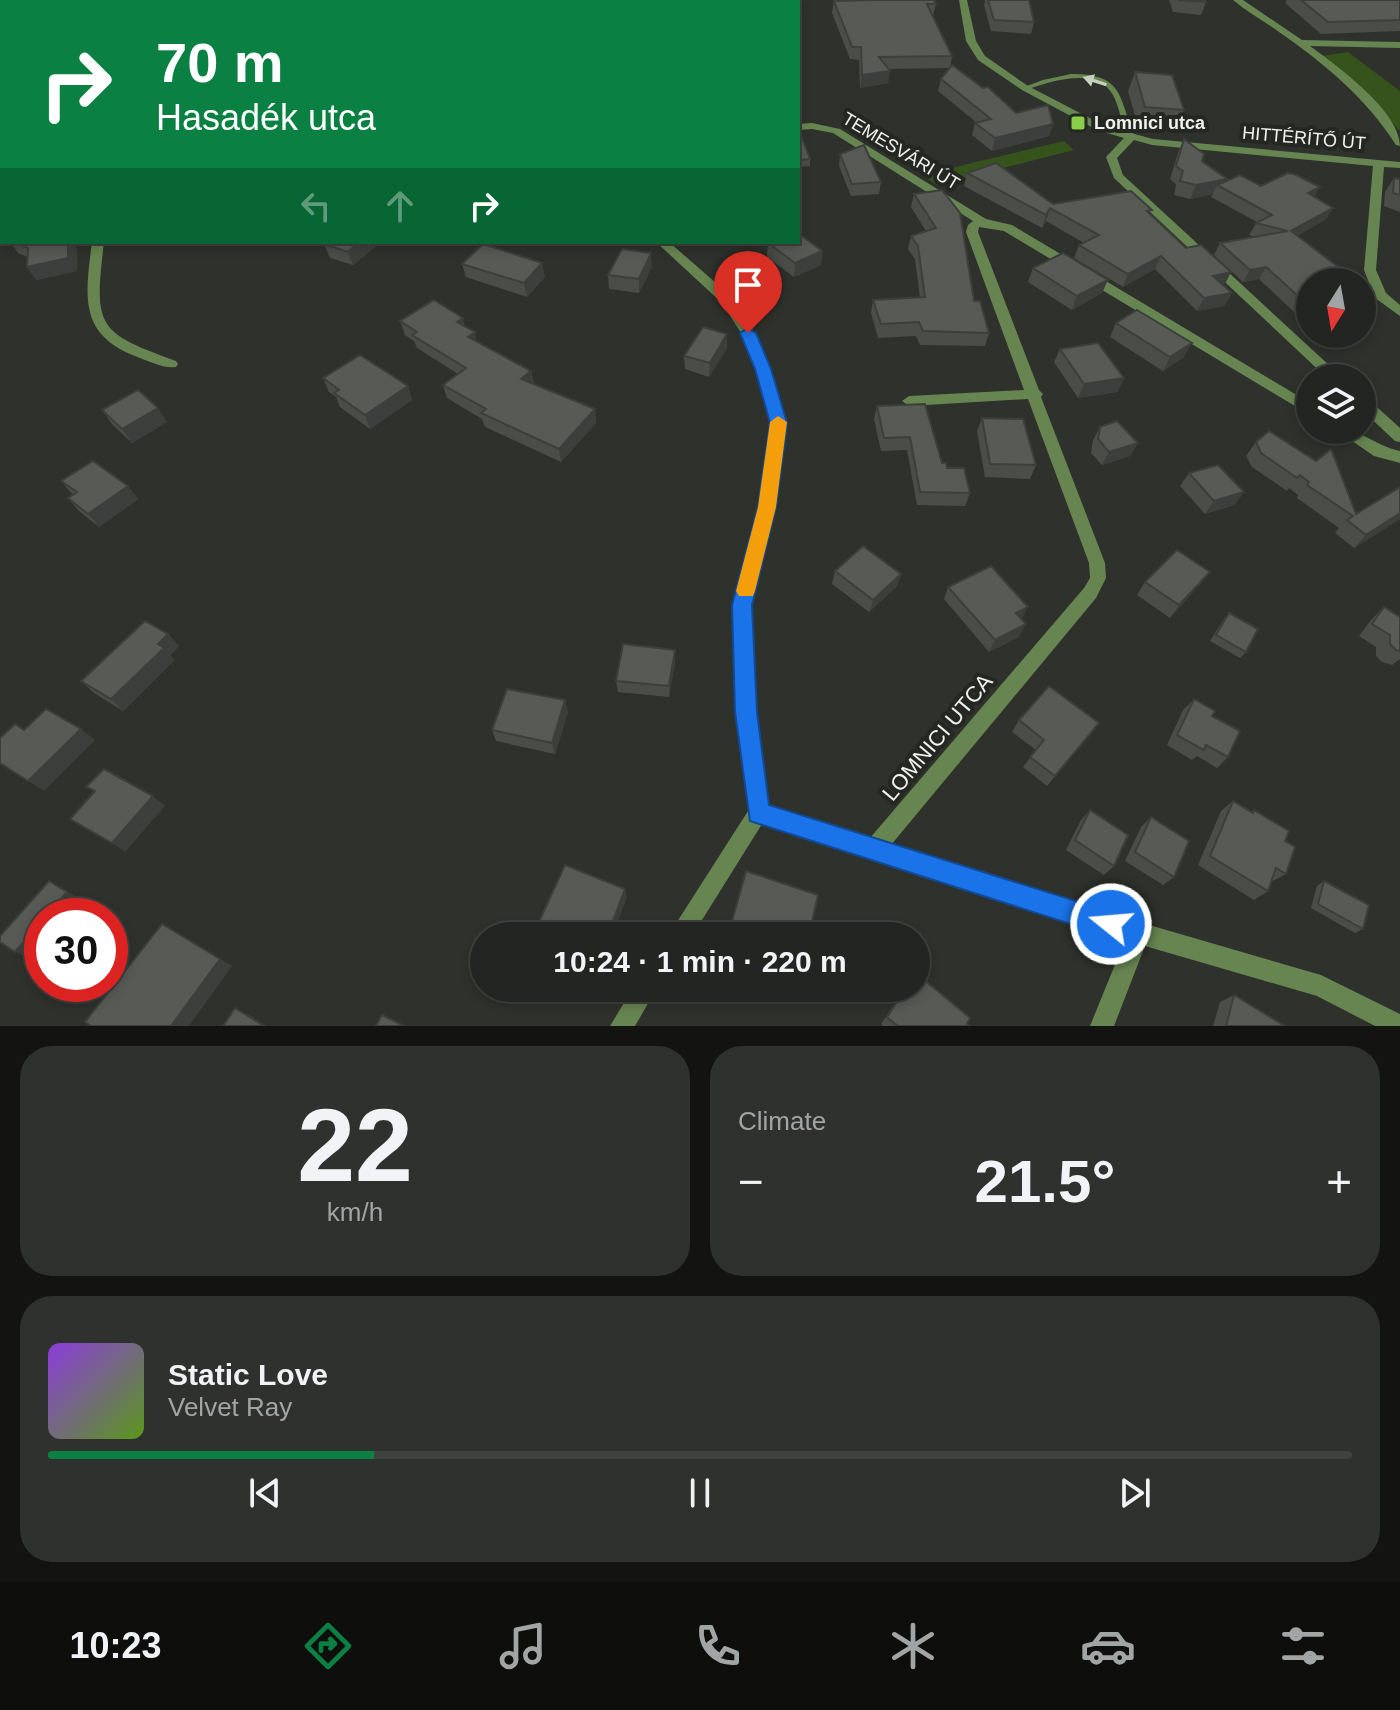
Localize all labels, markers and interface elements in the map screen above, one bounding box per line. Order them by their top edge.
text: 70 m [156,31,284,94]
icon: right [24,32,128,136]
one-way arrow [1082,75,1106,87]
text: Hasadék utca [156,97,376,138]
street label: TEMESVÁRI ÚT [839,107,964,194]
place label: Lomnici utca [1094,113,1206,133]
marker: Lomnici utca [1069,114,1087,132]
street label: HITTÉRÍTŐ ÚT [1241,122,1367,153]
icon: left [294,184,338,228]
icon: ahead [378,184,422,228]
icon: right [462,184,506,228]
pin [714,251,782,333]
icon: arrive [726,263,770,307]
north arrow [1296,268,1376,348]
map controls [1296,268,1376,444]
button: layers [1296,364,1376,444]
street label: LOMNICI UTCA [877,669,998,806]
position arrow [1069,882,1153,966]
speed limit sign: 30 [24,898,128,1002]
text: 10:24 · 1 min · 220 m [553,945,847,978]
text: 22 [297,1087,413,1203]
text: Climate [738,1106,826,1136]
text: 21.5° [975,1148,1115,1215]
text: − [738,1157,764,1206]
text: + [1326,1157,1352,1206]
text: km/h [327,1197,383,1227]
text: Static Love [168,1358,328,1391]
text: Velvet Ray [168,1392,292,1422]
icon: previous [243,1471,287,1515]
icon: pause [678,1471,722,1515]
icon: next [1113,1471,1157,1515]
icon: directions [300,1618,356,1674]
icon: music [495,1618,551,1674]
icon: phone [690,1618,746,1674]
icon: climate [885,1618,941,1674]
icon: car [1080,1618,1136,1674]
icon: filters [1275,1618,1331,1674]
text: 10:23 [69,1625,162,1666]

